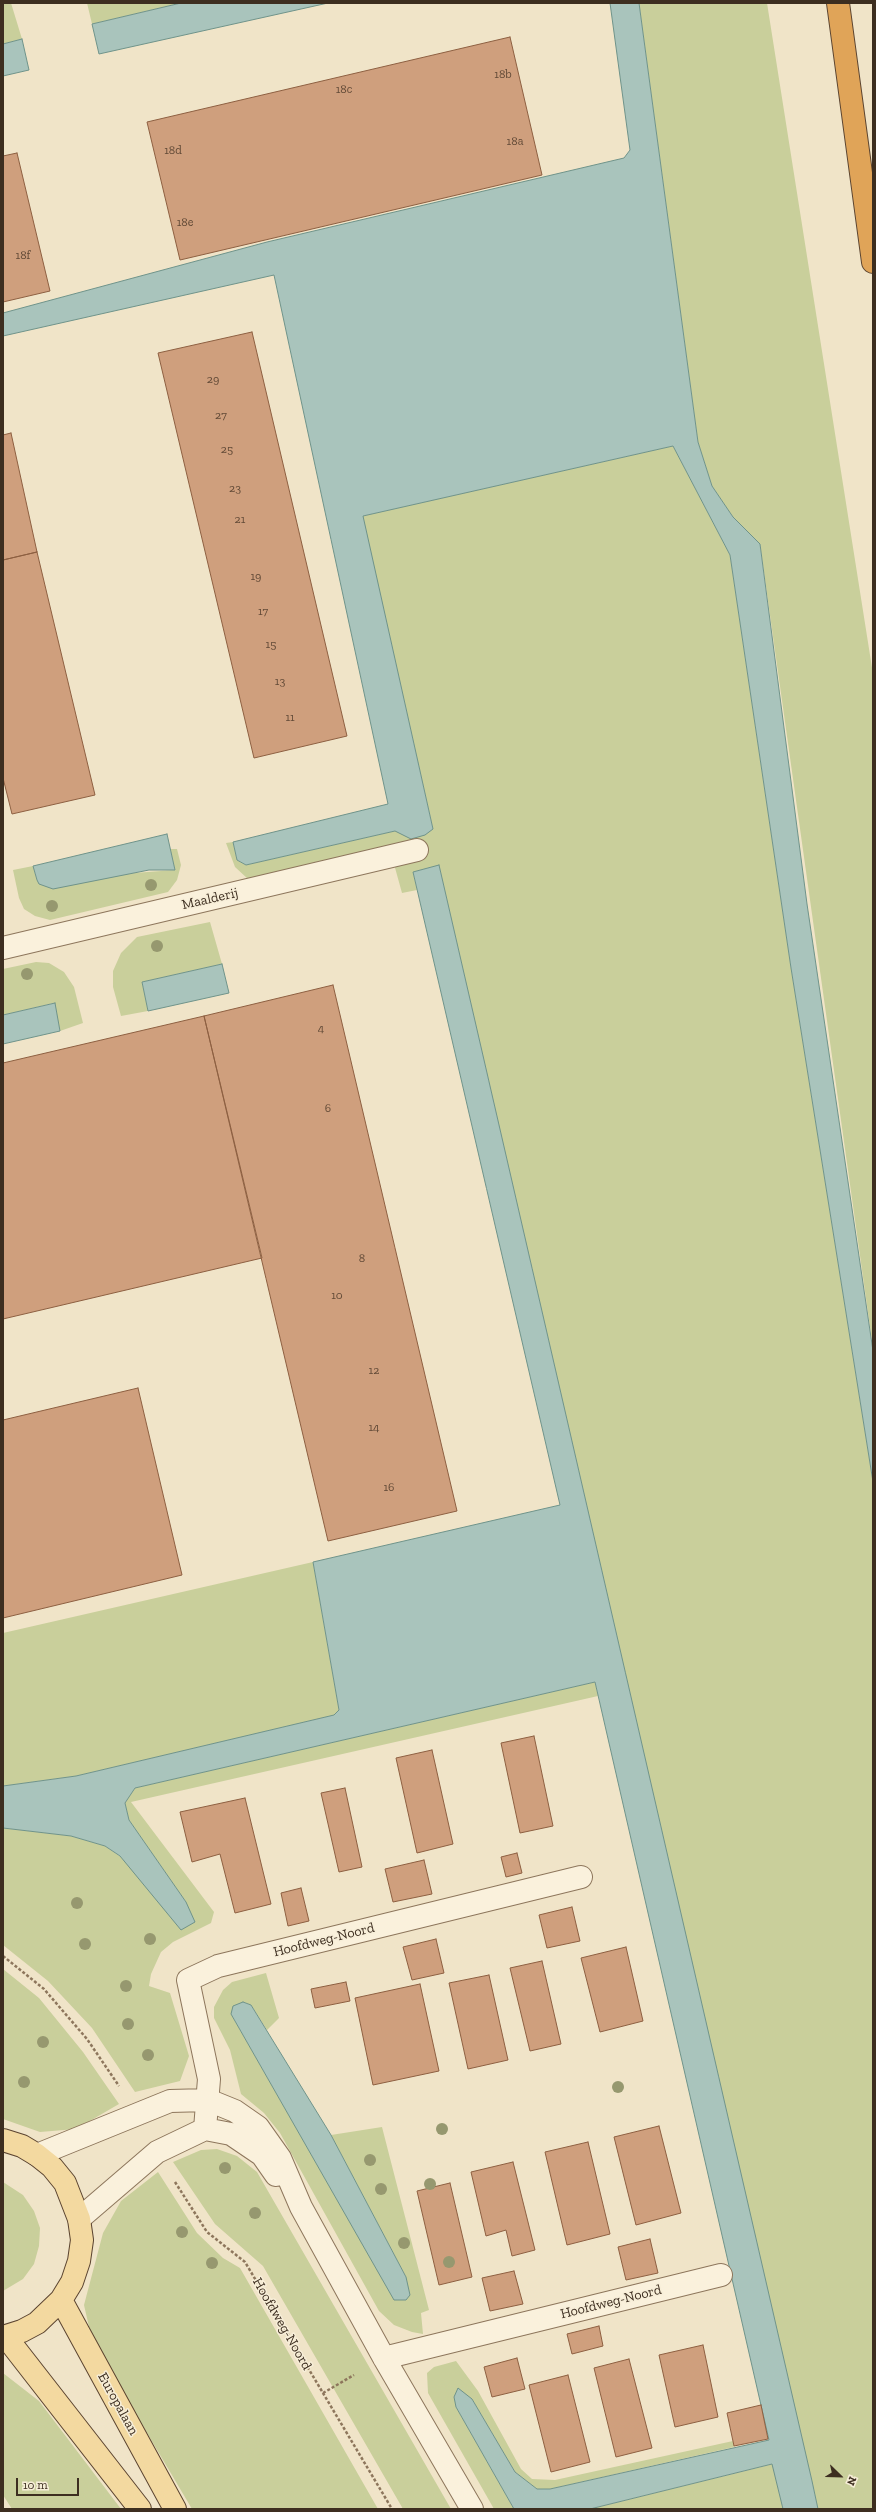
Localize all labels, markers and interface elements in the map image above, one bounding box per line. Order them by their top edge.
house number: 18b [494,68,512,82]
house number: 18c [336,83,352,97]
house number: 18a [507,135,523,149]
house number: 18d [164,144,182,158]
house number: 18e [177,216,193,230]
house number: 18f [16,249,30,263]
house number: 29 [207,373,219,387]
house number: 27 [215,409,227,423]
house number: 25 [221,443,233,457]
house number: 23 [229,482,241,496]
house number: 21 [235,513,245,527]
house number: 19 [251,570,261,584]
house number: 17 [258,605,268,619]
house number: 15 [266,638,276,652]
house number: 13 [275,675,285,689]
house number: 11 [285,711,295,725]
street label: Maalderij [180,884,240,914]
house number: 4 [318,1022,324,1036]
house number: 6 [325,1102,331,1116]
house number: 8 [359,1252,365,1266]
house number: 10 [331,1289,343,1303]
house number: 12 [369,1364,379,1378]
house number: 14 [368,1421,380,1435]
house number: 16 [384,1481,394,1495]
street label: Hoofdweg-Noord [272,1919,376,1961]
street label: Hoofdweg-Noord [249,2275,315,2373]
street label: Hoofdweg-Noord [559,2281,663,2323]
street label: Europalaan [94,2370,142,2438]
north arrow [820,2456,860,2496]
scale bar [18,2470,81,2496]
text: N [844,2474,859,2487]
text: 10 m [23,2478,48,2492]

